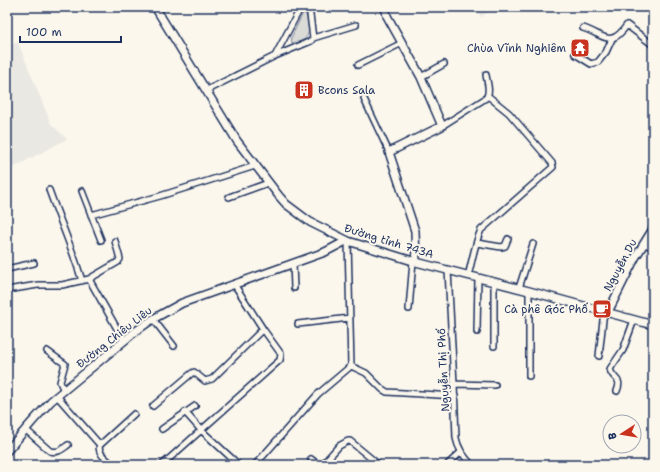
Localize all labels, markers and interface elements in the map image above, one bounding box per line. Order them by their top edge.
scale bar [20,18,121,44]
text: 100 m [26,24,62,40]
temple icon: Chùa Vĩnh Nghiêm [569,37,591,59]
place label: Chùa Vĩnh Nghiêm [467,41,567,56]
building icon: Bcons Sala [293,79,315,101]
place label: Bcons Sala [318,83,375,98]
street label: Đường tỉnh 743A [342,221,435,262]
street label: Nguyễn Du [600,236,641,294]
cafe icon: Cà phê Góc Phố [591,298,613,320]
place label: Cà phê Góc Phố [504,302,588,317]
street label: Đường Chiêu Liêu [73,303,155,372]
street label: Nguyễn Thị Phố [434,328,453,412]
north arrow [602,414,642,454]
text: B [605,431,621,441]

